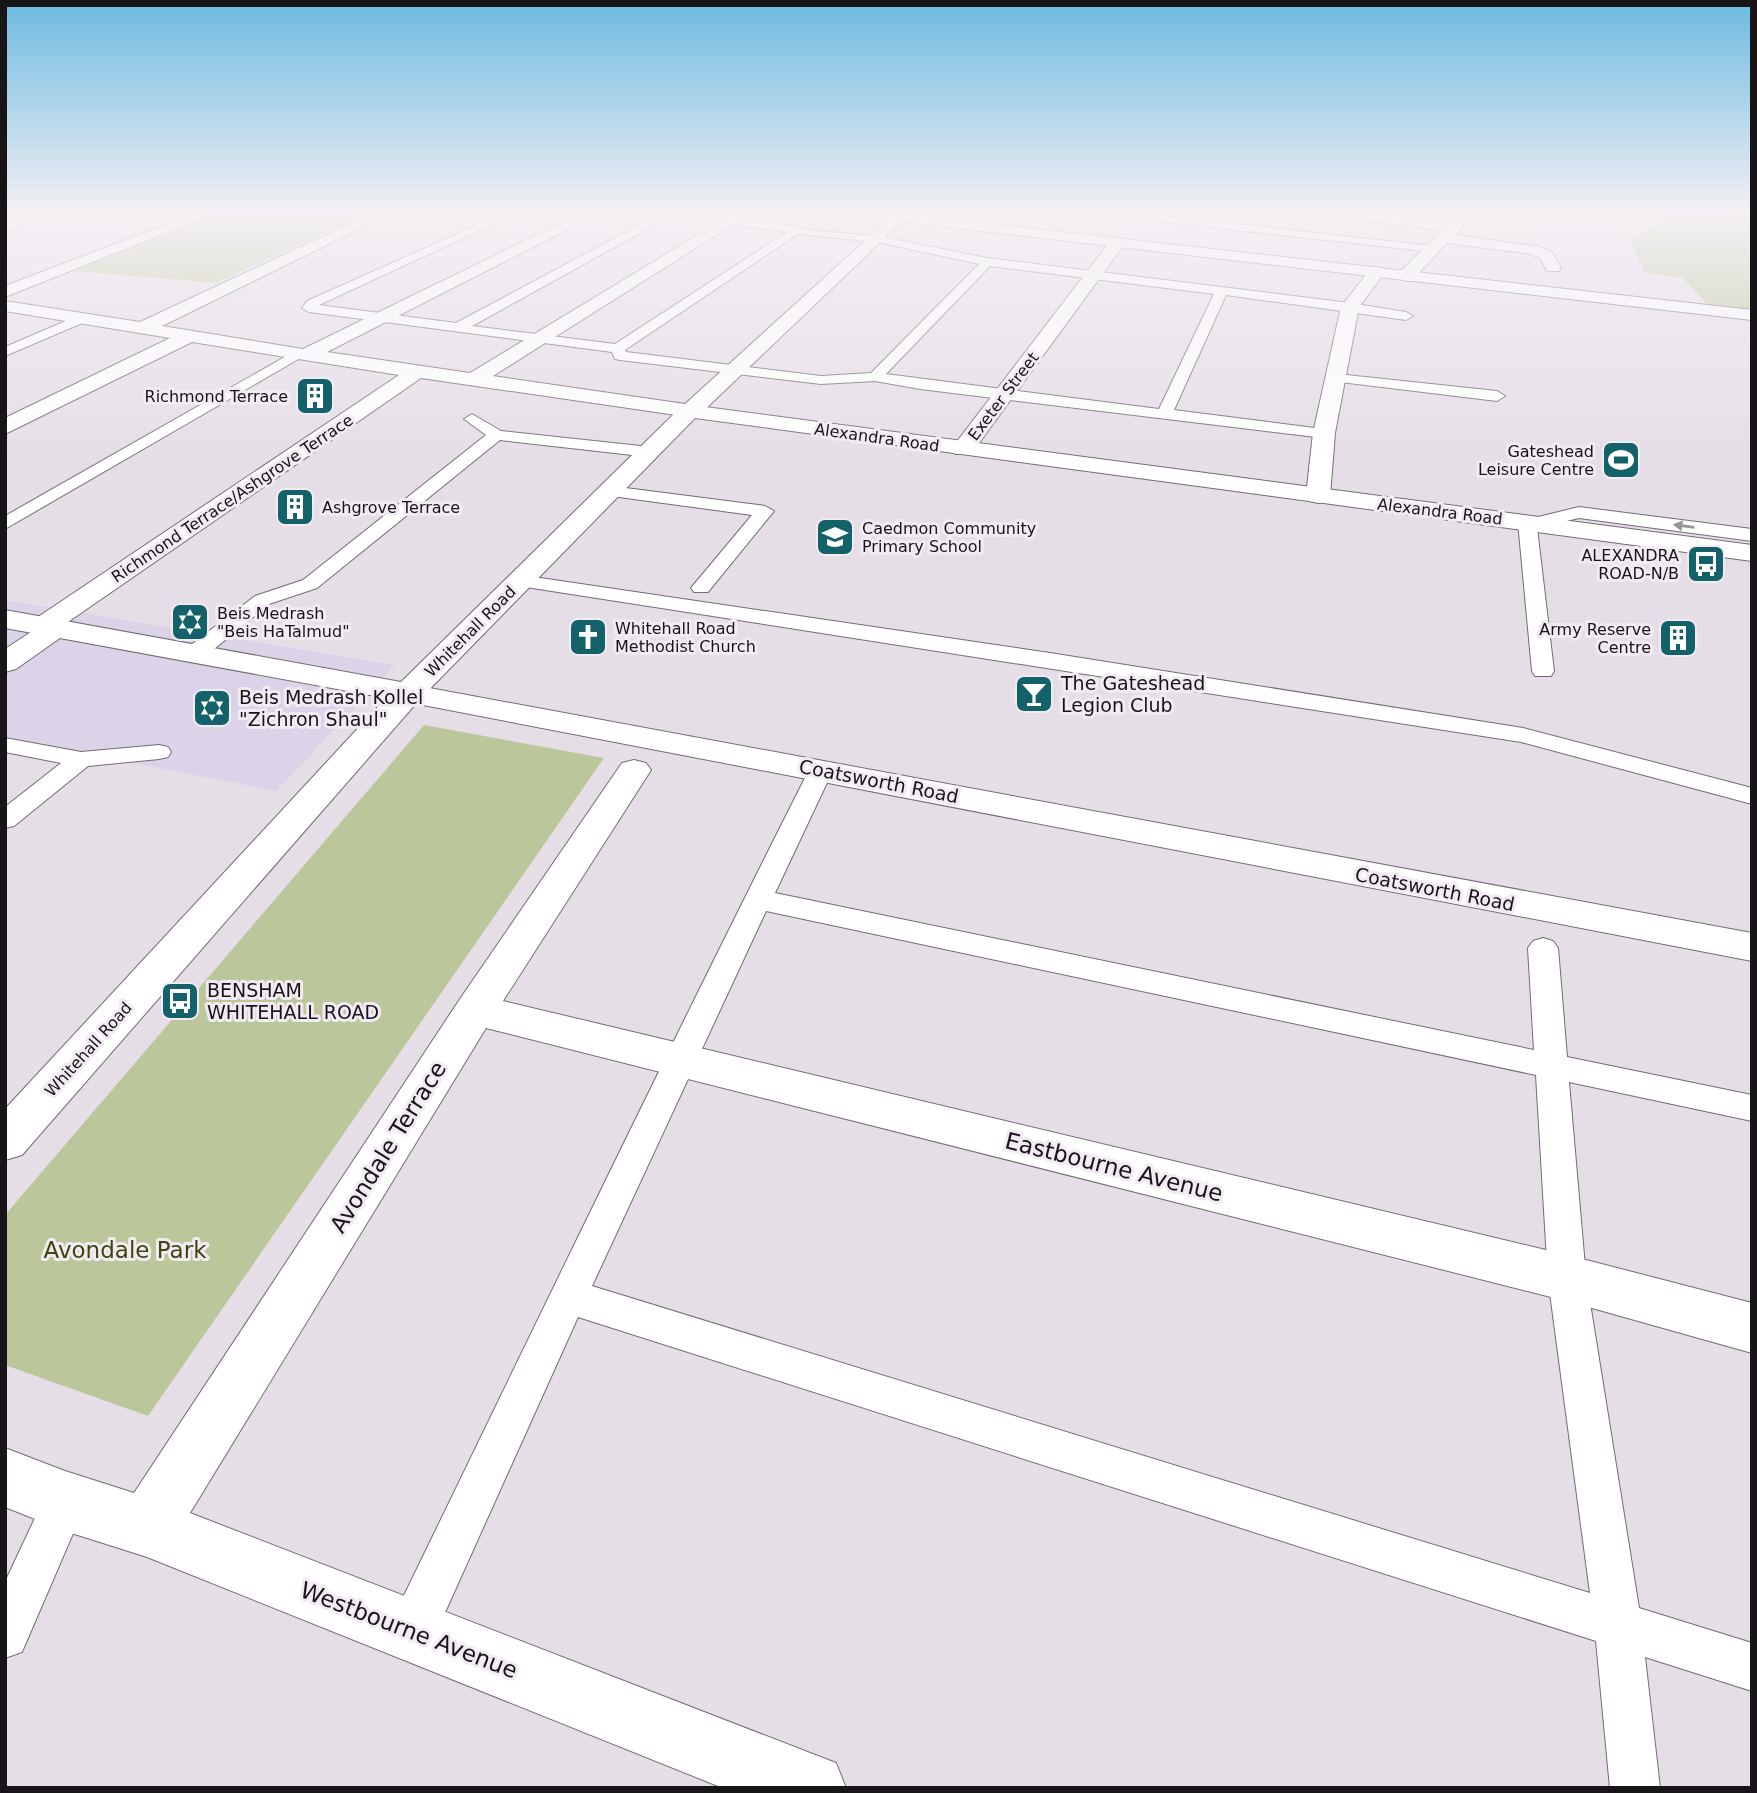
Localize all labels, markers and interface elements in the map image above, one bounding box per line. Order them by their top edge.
street label: Exeter Street [964,349,1043,444]
building icon: Richmond Terrace [294,375,336,417]
place label: Richmond Terrace [145,387,288,406]
street label: Richmond Terrace/Ashgrove Terrace [108,410,357,587]
street label: Alexandra Road [813,419,941,456]
sports icon: Gateshead Leisure Centre [1600,439,1642,481]
place label: Gateshead Leisure Centre [1478,442,1594,479]
building icon: Ashgrove Terrace [274,486,316,528]
street label: Alexandra Road [1376,494,1504,529]
place label: Ashgrove Terrace [322,498,460,517]
school or university icon: Caedmon Community Primary School [814,516,856,558]
place label: Caedmon Community Primary School [862,519,1036,556]
one-way arrow [1673,521,1695,532]
bus stop icon: ALEXANDRA ROAD-N/B [1685,543,1727,585]
place label: ALEXANDRA ROAD-N/B [1581,546,1679,583]
street label: Whitehall Road [421,582,520,681]
synagogue icon: Beis Medrash "Beis HaTalmud" [169,601,211,643]
place label: Beis Medrash "Beis HaTalmud" [217,604,350,641]
church icon: Whitehall Road Methodist Church [567,616,609,658]
building icon: Army Reserve Centre [1657,617,1699,659]
place label: Whitehall Road Methodist Church [615,619,756,656]
place label: Army Reserve Centre [1539,620,1651,657]
place label: The Gateshead Legion Club [1060,672,1205,716]
bar icon: The Gateshead Legion Club [1013,673,1055,715]
place label: Beis Medrash Kollel "Zichron Shaul" [239,686,423,730]
synagogue icon: Beis Medrash Kollel "Zichron Shaul" [191,687,233,729]
street label: Coatsworth Road [797,755,961,807]
street label: Coatsworth Road [1353,863,1517,915]
place label: BENSHAM WHITEHALL ROAD [207,979,379,1023]
bus stop icon: BENSHAM WHITEHALL ROAD [159,980,201,1022]
street label: Whitehall Road [41,998,136,1101]
street label: Avondale Terrace [325,1057,451,1237]
street label: Eastbourne Avenue [1002,1127,1226,1207]
park label: Avondale Park [44,1237,207,1263]
street label: Westbourne Avenue [297,1577,521,1683]

